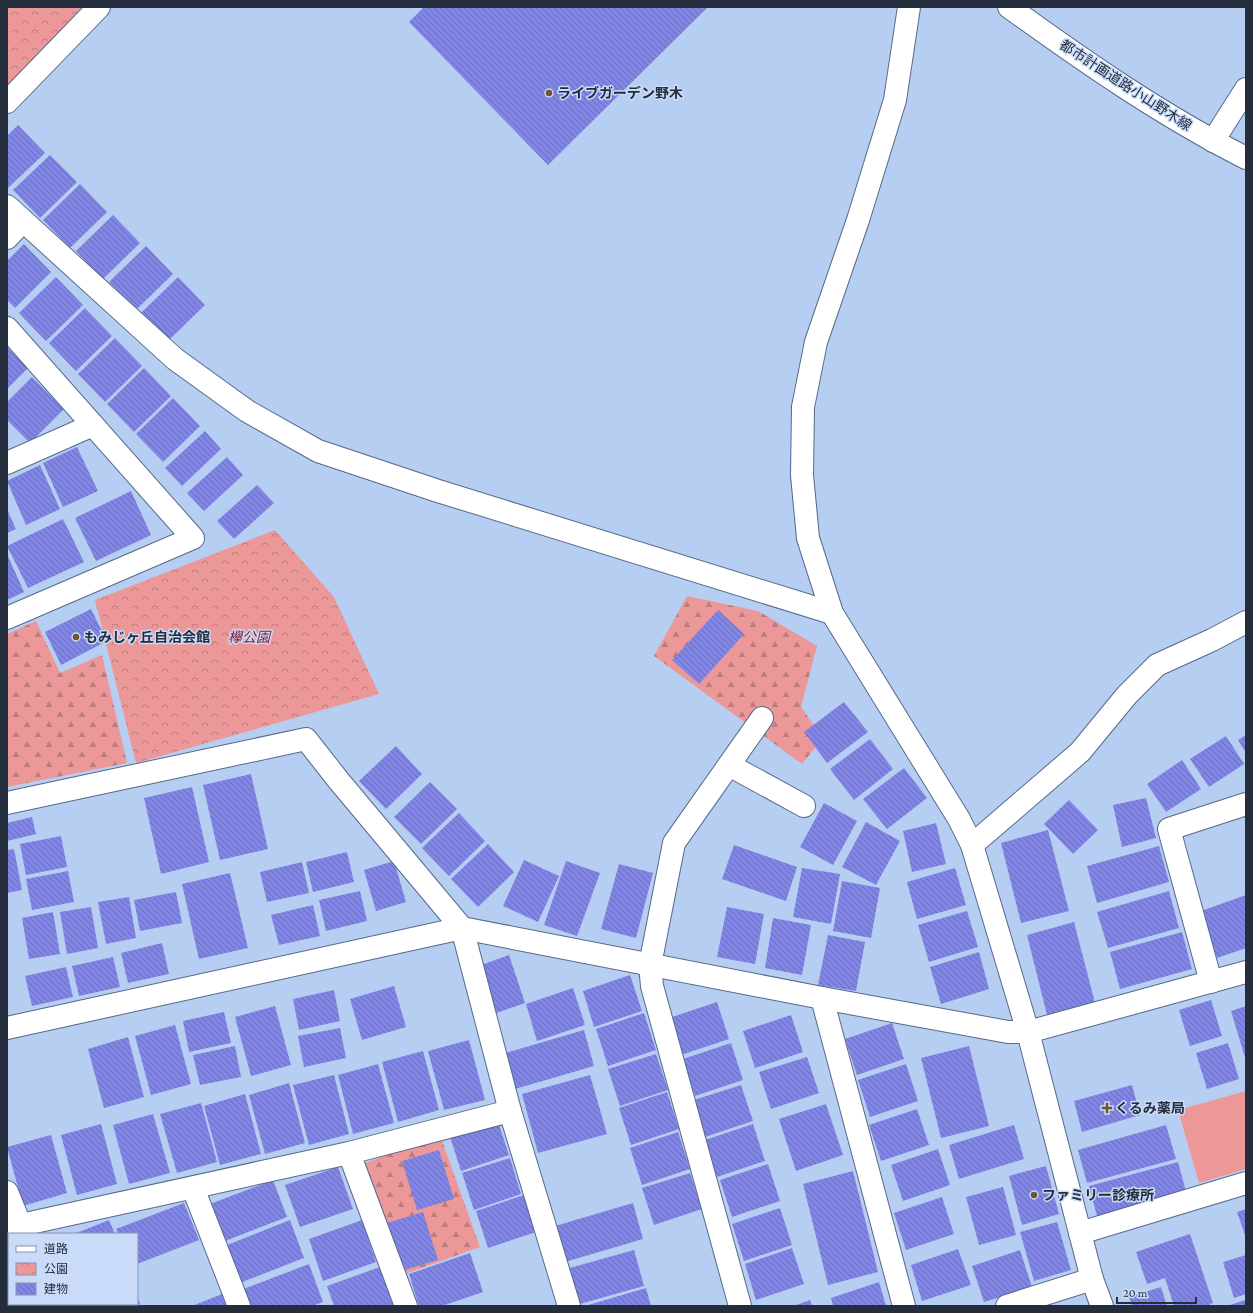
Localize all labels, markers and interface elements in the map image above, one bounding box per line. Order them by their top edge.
street label: 都市計画道路小山野木線 [1057,36,1195,134]
place label: ライブガーデン野木 [557,85,683,101]
marker: ライブガーデン野木 [544,88,554,98]
place label: もみじヶ丘自治会館 [84,629,210,645]
park label: 欅公園 [228,629,272,645]
marker: もみじヶ丘自治会館 [71,632,81,642]
place label: くるみ薬局 [1115,1100,1185,1116]
marker: くるみ薬局 [1102,1103,1112,1113]
place label: ファミリー診療所 [1042,1187,1154,1203]
marker: ファミリー診療所 [1029,1190,1039,1200]
legend [8,1233,138,1305]
text: 道路 [44,1242,68,1256]
text: 公園 [44,1262,68,1276]
scale bar [1117,1279,1196,1305]
text: 建物 [44,1282,68,1296]
text: 20 m [1123,1286,1148,1300]

